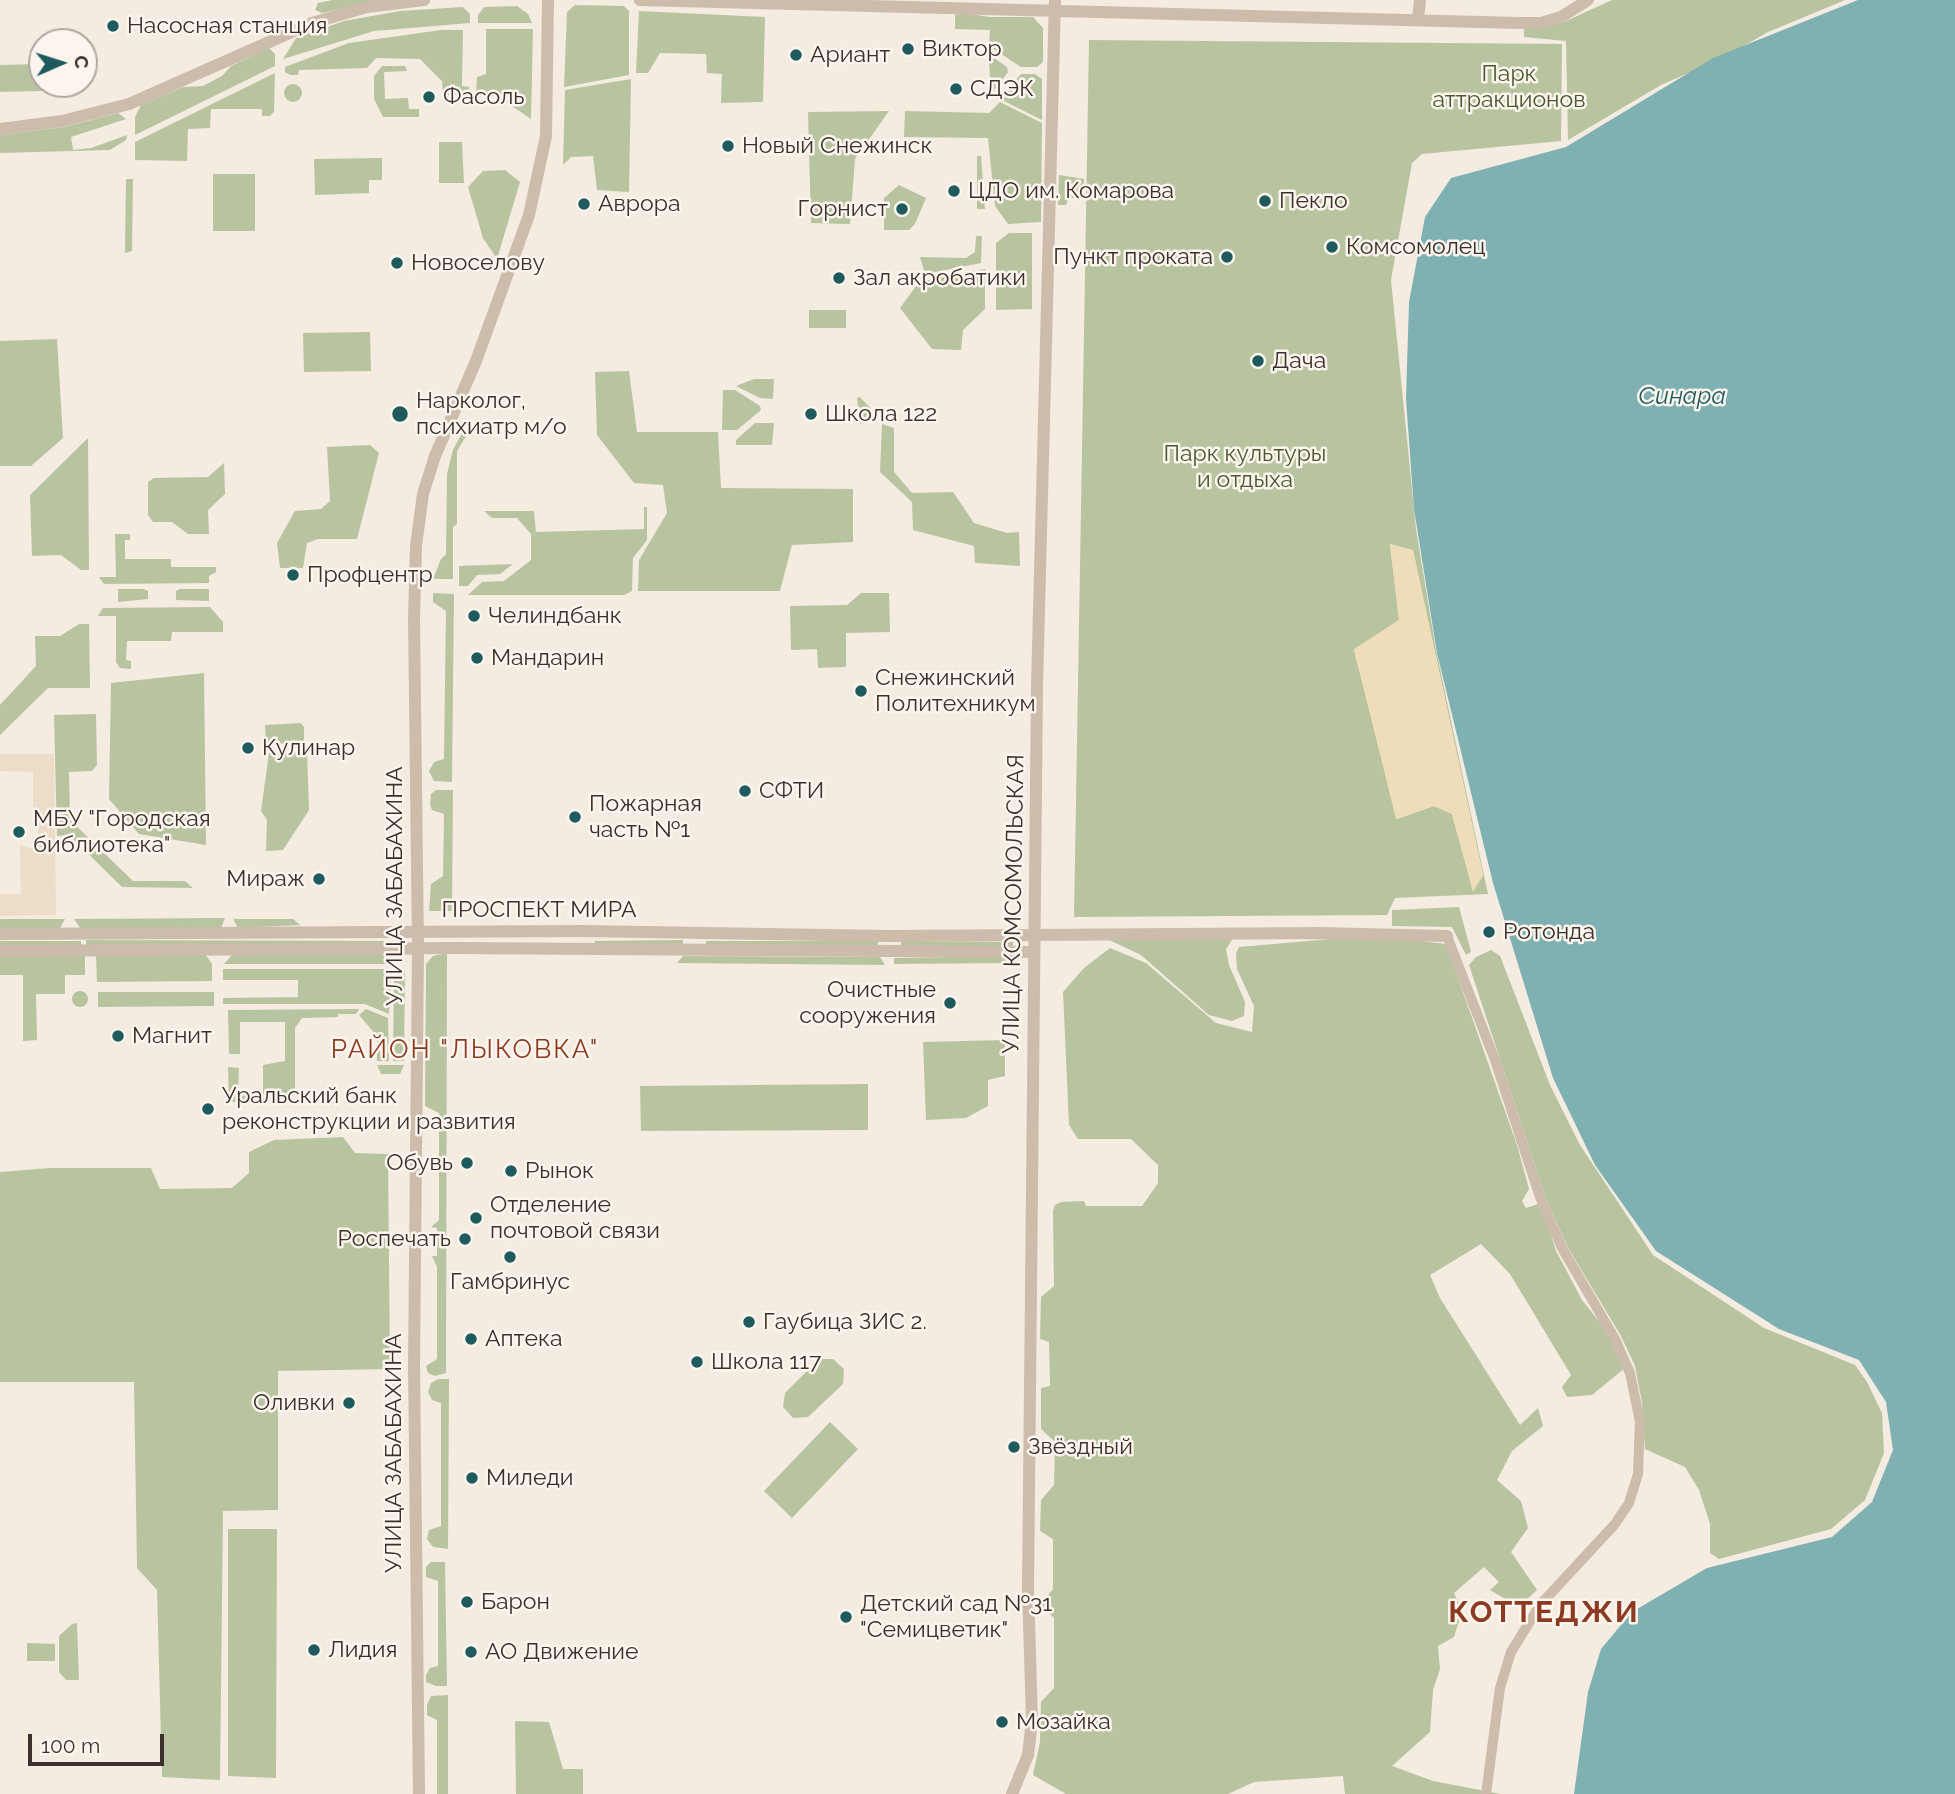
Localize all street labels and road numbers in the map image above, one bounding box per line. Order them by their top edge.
street label: УЛИЦА КОМСОМОЛЬСКАЯ [998,754,1030,1054]
street label: УЛИЦА ЗАБАБАХИНА [381,766,409,1006]
street label: ПРОСПЕКТ МИРА [441,896,637,924]
street label: УЛИЦА ЗАБАБАХИНА [380,1333,408,1573]

